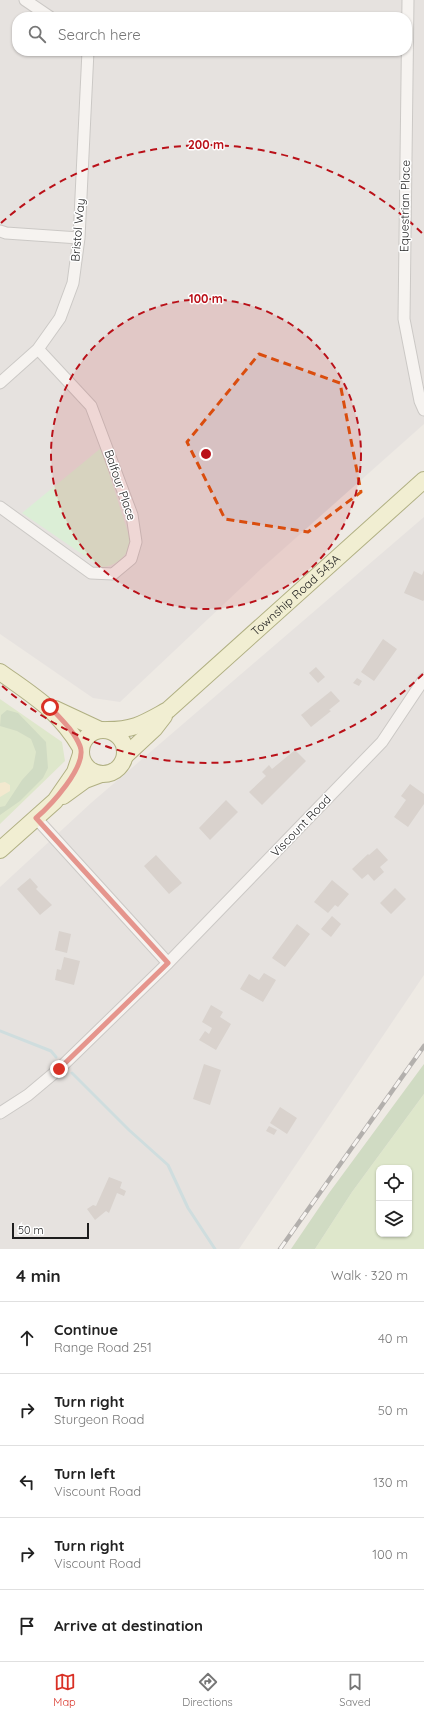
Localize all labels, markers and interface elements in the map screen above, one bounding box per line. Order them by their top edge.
search box [12,12,412,56]
icon: search [26,23,48,45]
text: Search here [58,25,141,44]
text: 200 m [188,137,224,152]
street label: Equestrian Place [396,160,413,252]
street label: Bristol Way [67,198,88,262]
text: 100 m [189,291,223,306]
street label: Balfour Place [101,447,140,522]
centre of rings [199,447,213,461]
street label: Township Road 543A [248,551,343,639]
route start [41,698,59,716]
street label: Viscount Road [267,791,334,860]
route end [50,1060,68,1078]
map controls [376,1165,412,1237]
button: locate [376,1165,412,1201]
button: layers [376,1201,412,1237]
scale bar [12,1221,89,1240]
text: 50 m [18,1223,44,1237]
text: 4 min [16,1265,61,1286]
text: Walk · 320 m [331,1267,408,1283]
text: Continue [54,1320,118,1339]
icon: ahead [16,1327,38,1349]
text: 40 m [378,1330,408,1346]
text: Range Road 251 [54,1339,152,1355]
text: Turn right [54,1392,125,1411]
icon: right [16,1399,38,1421]
text: 50 m [378,1402,408,1418]
text: Sturgeon Road [54,1411,144,1427]
text: Turn left [54,1464,116,1483]
icon: left [16,1471,38,1493]
text: 130 m [373,1474,408,1490]
text: Viscount Road [54,1483,141,1499]
text: Turn right [54,1536,125,1555]
icon: right [16,1543,38,1565]
text: 100 m [372,1546,408,1562]
text: Viscount Road [54,1555,141,1571]
icon: arrive [16,1615,38,1637]
text: Arrive at destination [54,1616,203,1635]
tab: Map [53,1671,76,1709]
tab: Directions [182,1671,233,1709]
tab: Saved [339,1671,371,1709]

